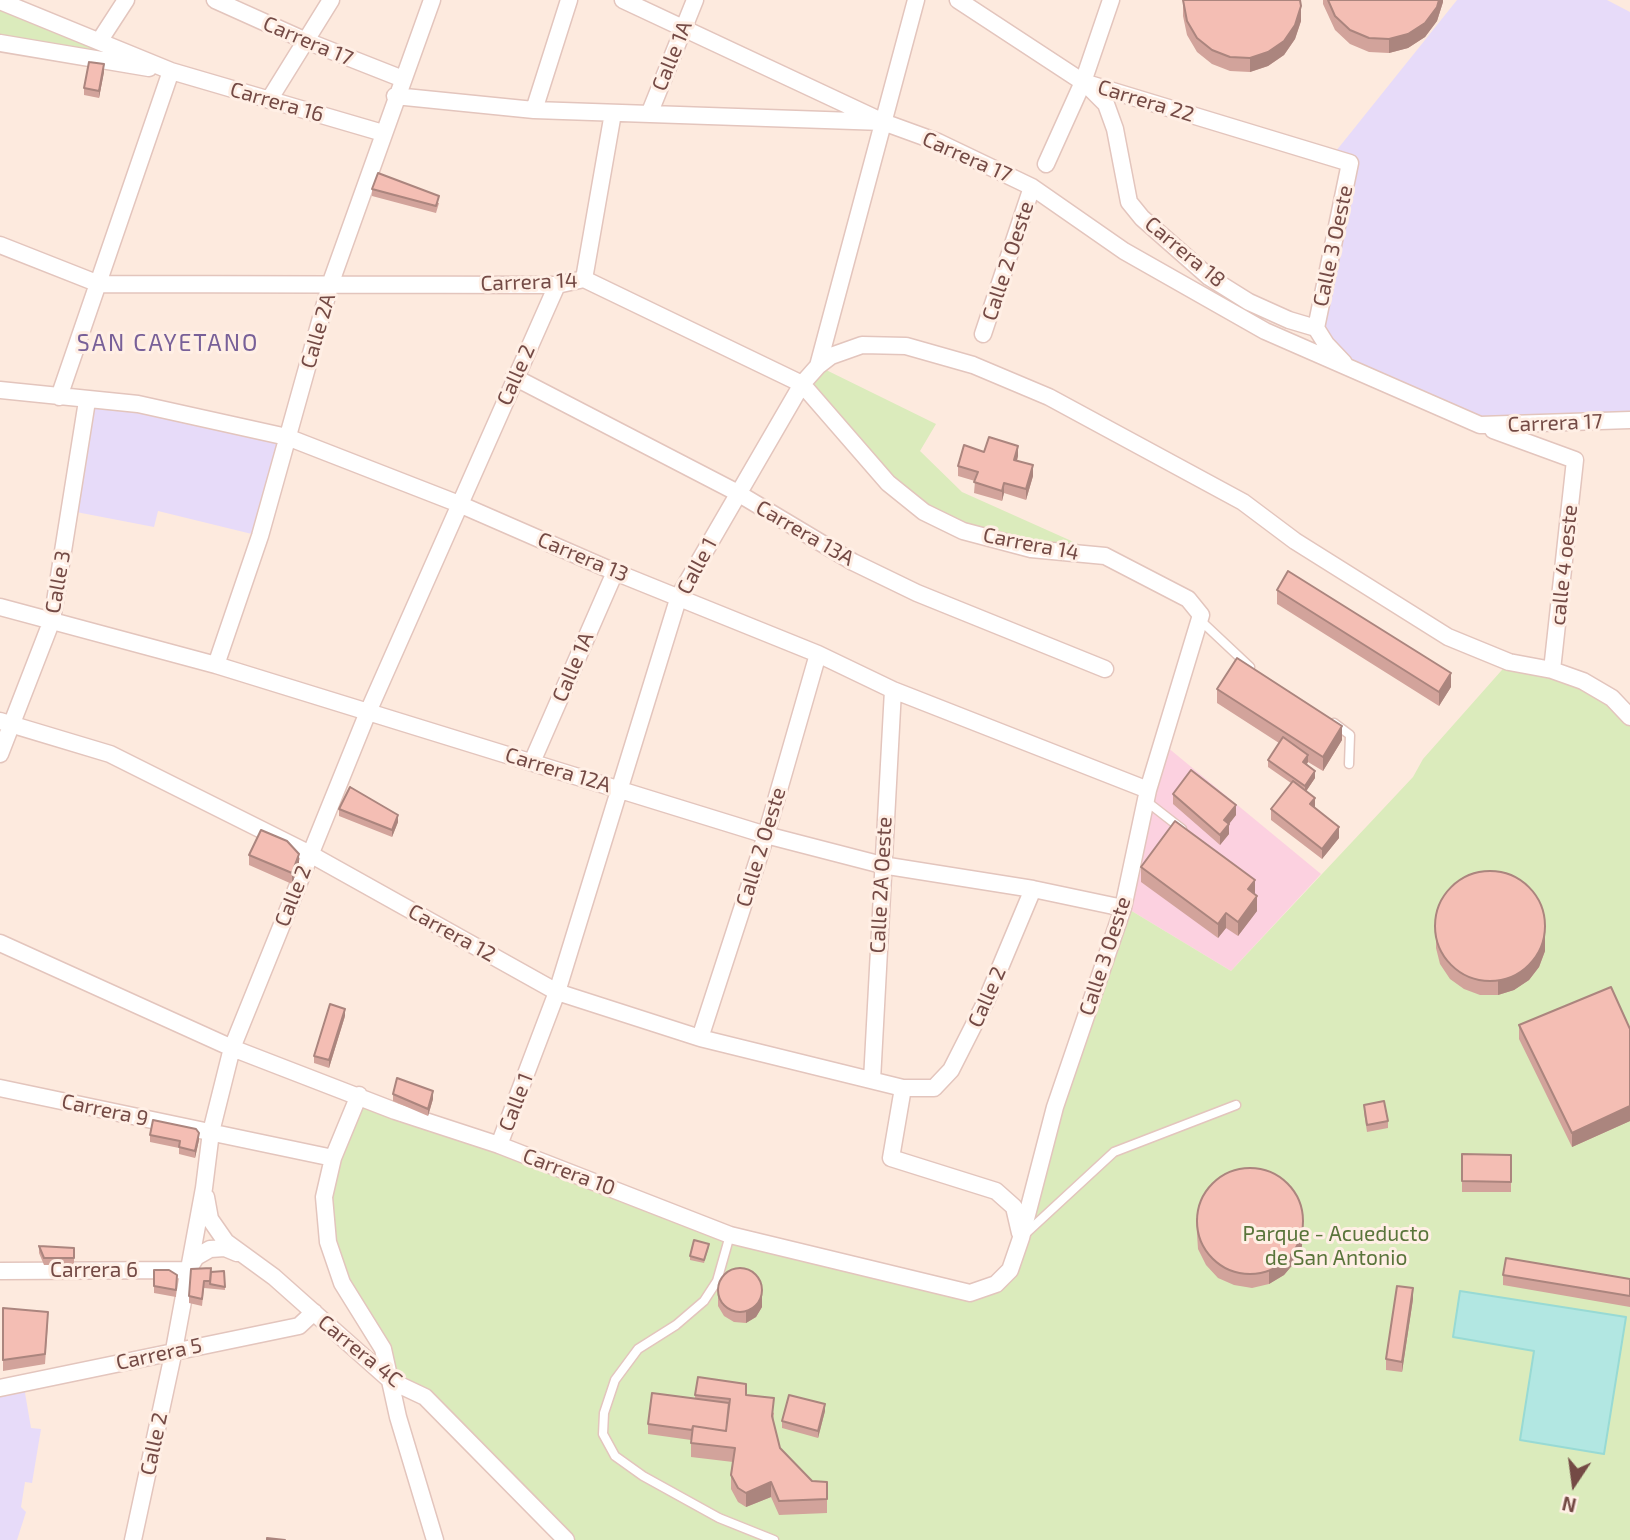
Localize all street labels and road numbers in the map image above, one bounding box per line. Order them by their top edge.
street label: Carrera 17 [259,11,357,71]
street label: Calle 1A [647,17,697,95]
street label: Carrera 22 [1095,74,1197,128]
street label: Carrera 16 [227,77,327,127]
street label: Carrera 17 [918,126,1016,188]
street label: Calle 3 Oeste [1308,183,1358,309]
street label: Calle 2 Oeste [977,198,1039,324]
street label: Carrera 18 [1140,211,1230,293]
street label: Carrera 14 [480,268,578,296]
street label: Calle 2A [295,291,341,371]
street label: Calle 2 [492,341,540,409]
street label: Carrera 17 [1507,409,1603,437]
street label: Carrera 13A [751,495,859,571]
street label: calle 4 oeste [1545,504,1583,626]
street label: Carrera 14 [981,522,1081,566]
street label: Carrera 13 [534,527,632,587]
street label: Calle 1 [672,533,722,599]
street label: Calle 3 [40,548,76,616]
street label: Calle 1A [547,628,599,706]
street label: Carrera 12A [502,742,614,798]
street label: Calle 2 Oeste [731,784,791,910]
street label: Calle 2A Oeste [865,816,897,954]
street label: Calle 2 [269,862,317,930]
street label: Calle 3 Oeste [1074,893,1136,1019]
street label: Carrera 12 [404,899,500,967]
street label: Calle 2 [963,963,1011,1031]
street label: Calle 1 [493,1069,539,1135]
street label: Carrera 9 [59,1089,151,1131]
street label: Carrera 10 [519,1143,619,1201]
street label: Carrera 6 [50,1257,138,1283]
street label: Carrera 4C [313,1309,407,1393]
street label: Carrera 5 [114,1333,204,1375]
street label: Calle 2 [135,1410,173,1478]

